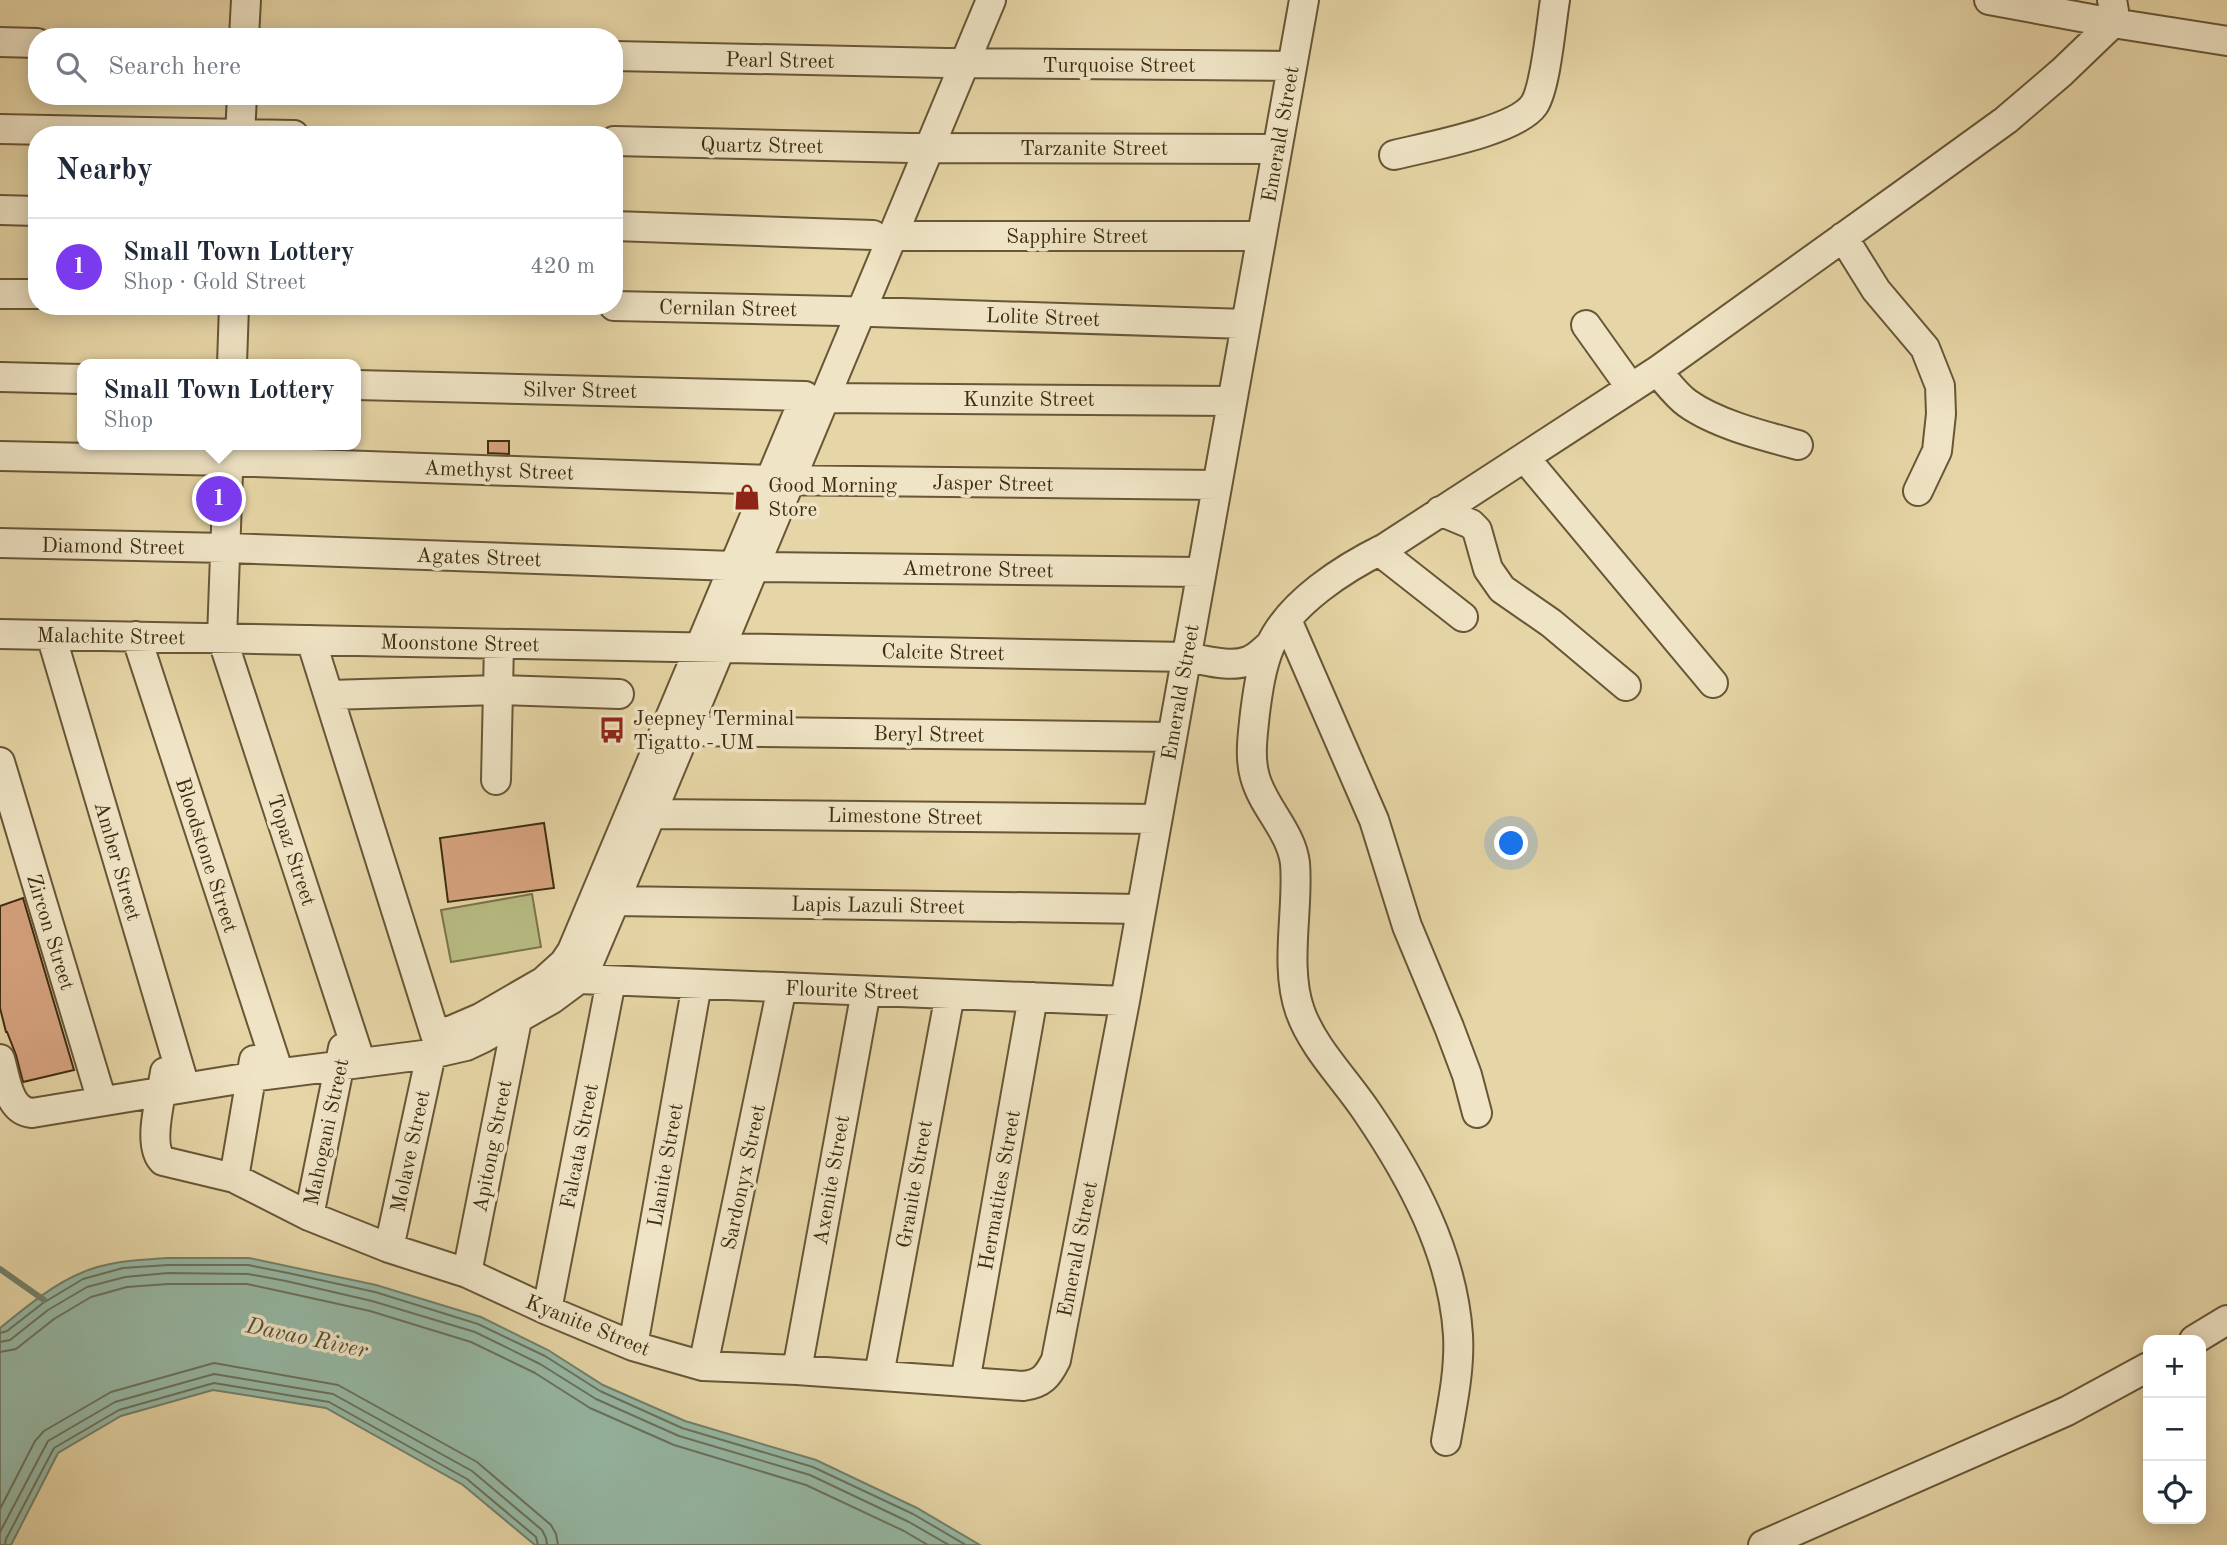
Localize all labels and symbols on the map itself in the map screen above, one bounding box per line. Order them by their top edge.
street label: Pearl Street [725,50,835,73]
street label: Turquoise Street [1043,56,1195,77]
street label: Emerald Street [1259,64,1304,204]
street label: Quartz Street [700,135,824,158]
street label: Tarzanite Street [1020,139,1168,160]
street label: Sapphire Street [1006,227,1148,248]
street label: Cernilan Street [659,298,797,321]
street label: Lolite Street [985,306,1100,331]
street label: Silver Street [523,380,637,403]
street label: Kunzite Street [963,390,1095,411]
street label: Amethyst Street [423,458,574,485]
pin: 1 [196,473,242,525]
street label: Jasper Street [932,473,1054,496]
place label: Good Morning Store [768,476,898,521]
shop icon: Good Morning Store [732,482,762,512]
street label: Diamond Street [41,536,185,559]
street label: Agates Street [416,546,542,571]
street label: Ametrone Street [902,559,1054,582]
street label: Emerald Street [1159,622,1204,762]
street label: Malachite Street [36,626,186,649]
street label: Moonstone Street [380,633,540,656]
street label: Calcite Street [881,642,1005,665]
place label: Jeepney Terminal Tigatto - UM [633,709,794,754]
bus stop icon: Jeepney Terminal Tigatto - UM [597,715,627,745]
street label: Beryl Street [873,724,985,747]
street label: Bloodstone Street [171,775,240,935]
street label: Topaz Street [263,792,318,909]
street label: Amber Street [89,799,144,924]
street label: Limestone Street [827,806,983,829]
your location [1494,826,1528,860]
street label: Zircon Street [22,872,77,993]
street label: Lapis Lazuli Street [791,894,965,919]
street label: Flourite Street [784,979,919,1004]
street label: Mahogani Street [302,1057,353,1208]
street label: Apitong Street [470,1078,517,1214]
street label: Falcata Street [558,1082,603,1211]
street label: Molave Street [388,1088,435,1214]
street label: Llanite Street [645,1102,688,1229]
street label: Sardonyx Street [719,1103,770,1252]
street label: Hermatites Street [976,1108,1025,1272]
street label: Axenite Street [811,1114,854,1247]
street label: Granite Street [894,1119,937,1250]
street label: Emerald Street [1055,1180,1102,1319]
street label: Kyanite Street [522,1292,653,1361]
water label: Davao River [243,1314,371,1363]

